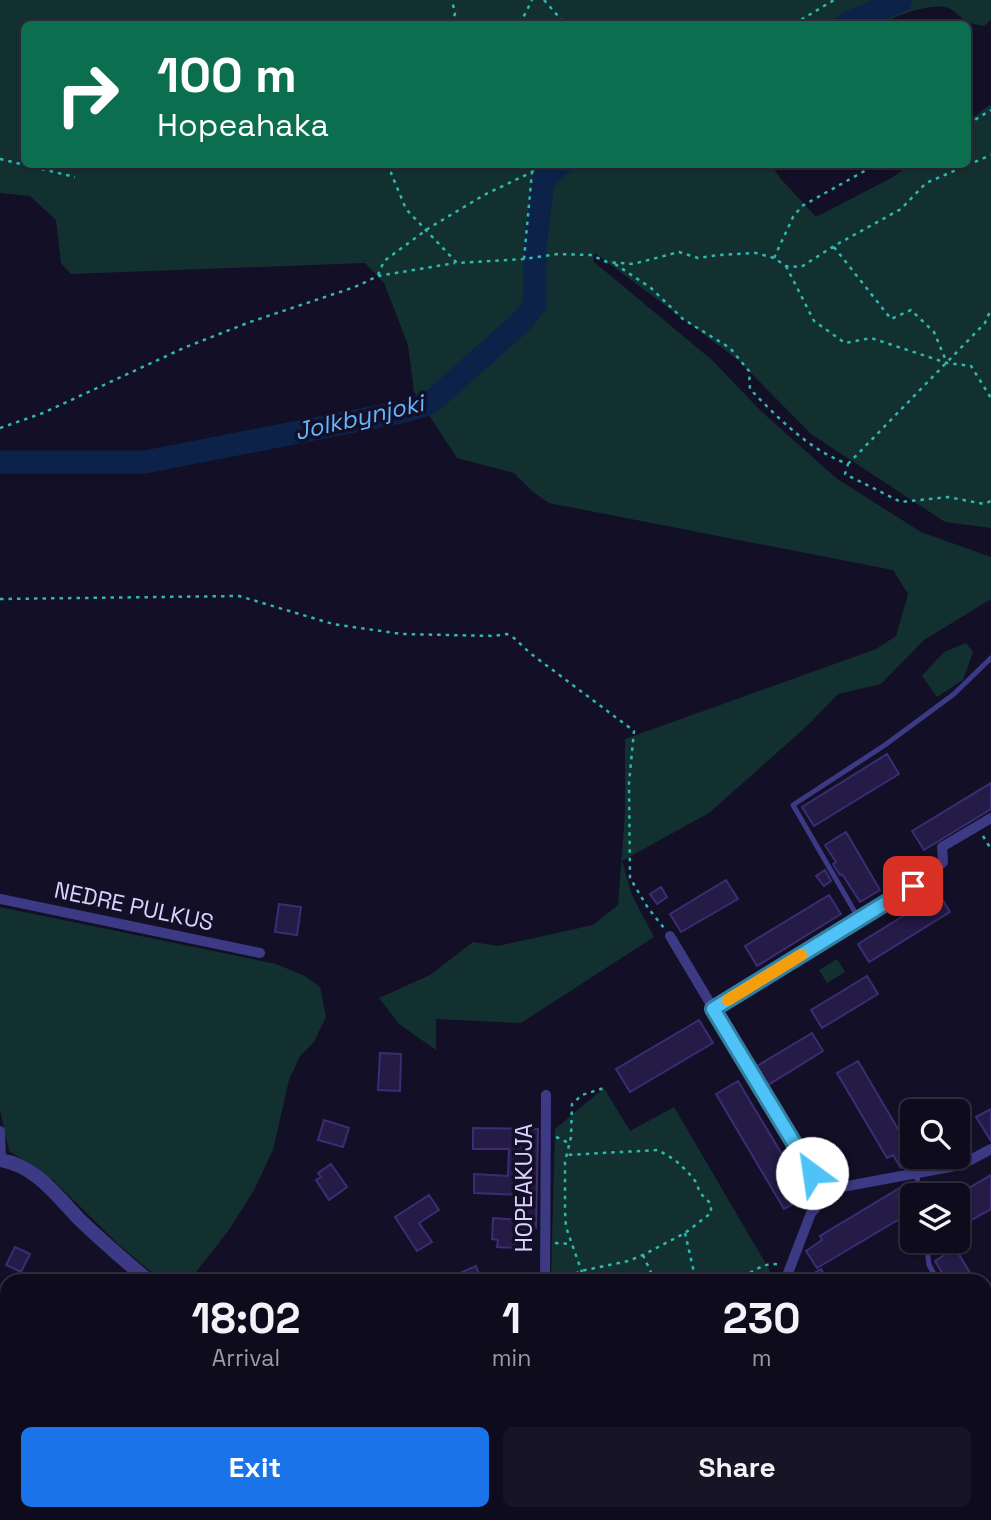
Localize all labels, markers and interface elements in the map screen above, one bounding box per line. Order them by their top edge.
text: 100 m [157,44,297,106]
icon: right [42,49,133,140]
text: Hopeahaka [157,105,329,145]
water label: Jolkbynjoki [291,386,430,447]
pin [883,856,943,916]
icon: arrive [894,867,932,905]
street label: NEDRE PULKUS [52,874,216,938]
map controls [900,1099,970,1253]
button: search [900,1099,970,1169]
street label: HOPEAKUJA [509,1124,539,1252]
position arrow [775,1136,849,1210]
button: layers [900,1183,970,1253]
text: 18:02 [191,1292,300,1345]
text: 1 [502,1292,521,1345]
text: 230 [723,1292,801,1345]
text: Arrival [212,1343,280,1373]
text: min [492,1343,531,1373]
text: m [752,1343,772,1373]
button: Exit [21,1427,489,1507]
button: Share [503,1427,971,1507]

